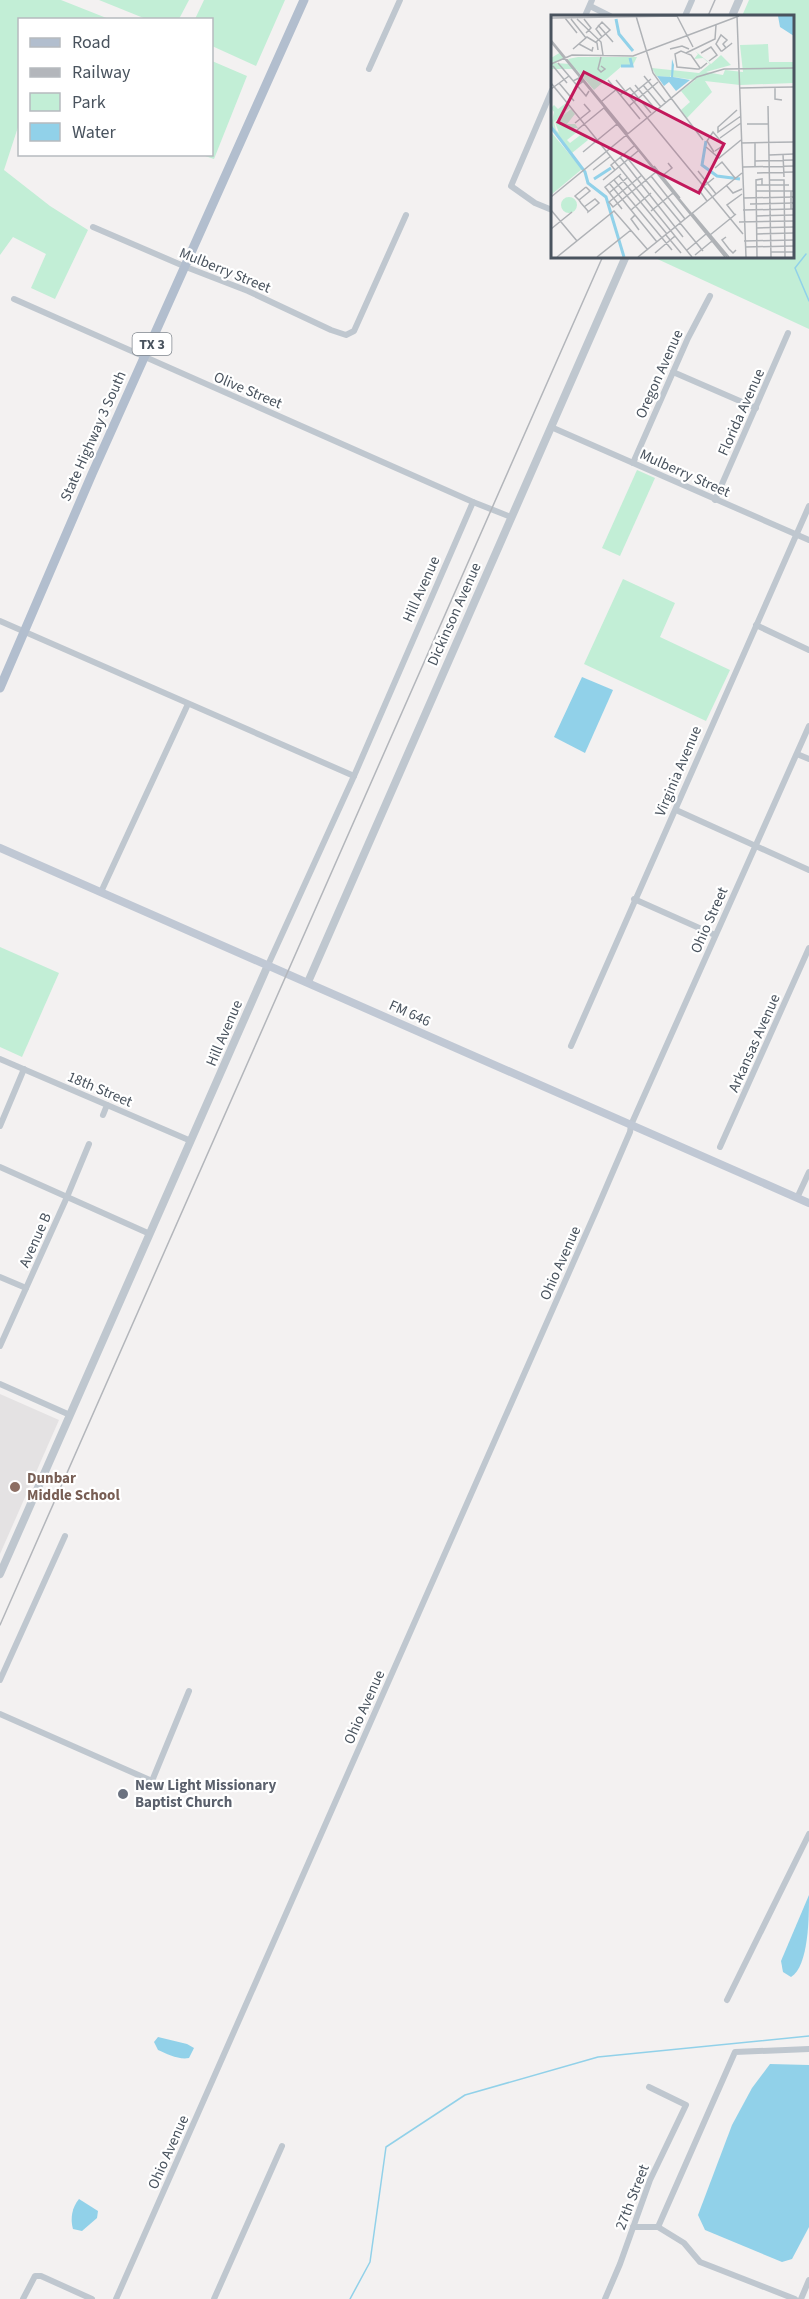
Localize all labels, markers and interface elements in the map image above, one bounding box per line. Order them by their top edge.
inset map [551,15,794,258]
legend [18,18,213,156]
text: Road [72,30,111,55]
text: Railway [72,60,131,85]
text: Park [72,90,106,115]
text: Water [72,120,116,145]
street label: Mulberry Street [176,243,274,298]
street label: Oregon Avenue [630,326,688,422]
road number: TX 3 [132,333,172,355]
street label: Florida Avenue [713,365,770,459]
street label: Olive Street [210,367,285,414]
street label: State Highway 3 South [55,368,132,505]
street label: Mulberry Street [636,444,733,503]
street label: Hill Avenue [398,553,445,626]
street label: Dickinson Avenue [422,559,487,669]
street label: Virginia Avenue [650,723,707,820]
street label: Ohio Street [686,884,733,957]
street label: Arkansas Avenue [723,991,786,1096]
street label: FM 646 [386,995,434,1032]
street label: Hill Avenue [201,997,248,1070]
street label: 18th Street [64,1066,136,1113]
street label: Avenue B [14,1209,57,1271]
street label: Ohio Avenue [535,1223,586,1304]
place label: Dunbar Middle School [27,1468,120,1506]
marker: Dunbar Middle School [8,1480,22,1494]
street label: Ohio Avenue [339,1667,390,1748]
place label: New Light Missionary Baptist Church [135,1775,276,1813]
marker: New Light Missionary Baptist Church [116,1787,130,1801]
street label: Ohio Avenue [143,2112,194,2193]
street label: 27th Street [610,2161,655,2233]

